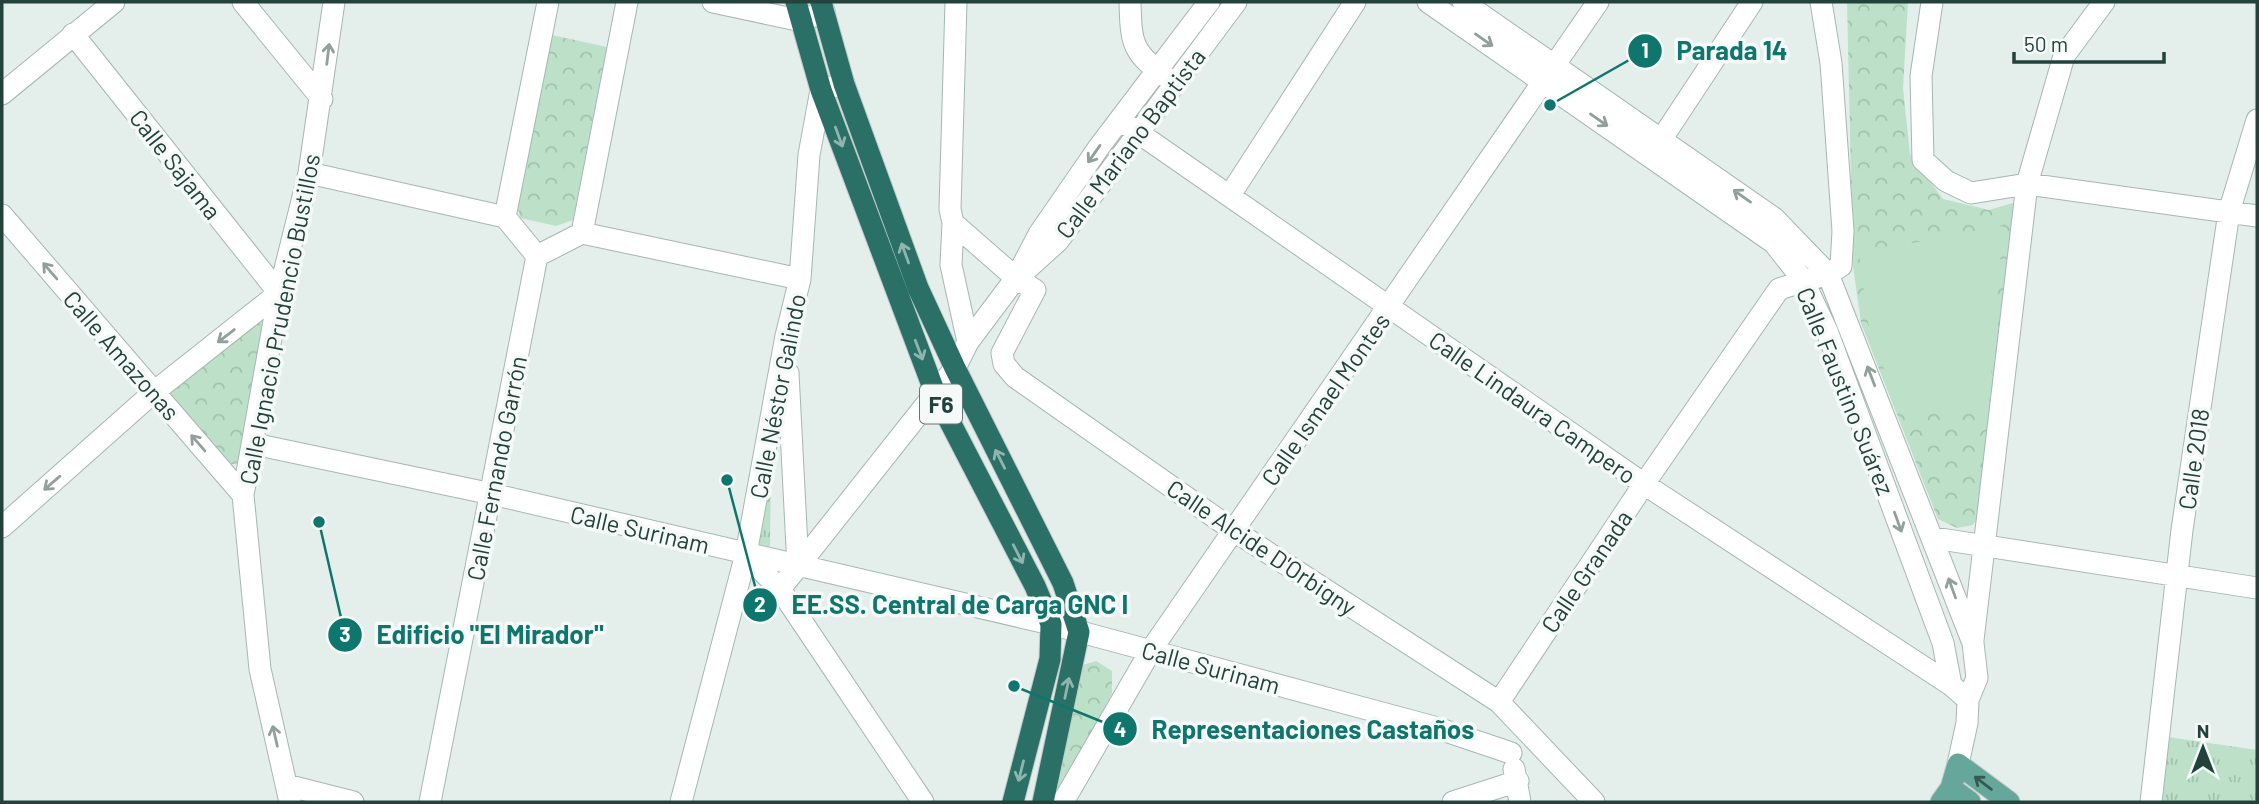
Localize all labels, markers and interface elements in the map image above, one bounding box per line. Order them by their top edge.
scale bar [2014,21,2164,65]
callout: Parada 14 [1627,27,1801,74]
text: 50 m [2024,31,2068,56]
one-way arrow [1474,33,1493,48]
text: Parada 14 [1676,34,1788,65]
text: 1 [1641,37,1649,62]
street label: Calle Mariano Baptista [1049,42,1211,244]
one-way arrow [321,43,334,65]
street label: Calle Sajama [124,103,228,225]
one-way arrow [1588,113,1608,127]
one-way arrow [833,125,846,147]
one-way arrow [1087,144,1101,163]
street label: Calle Ignacio Prudencio Bustillos [233,151,325,487]
one-way arrow [1733,189,1752,203]
one-way arrow [898,242,911,264]
one-way arrow [42,262,58,280]
street label: Calle Faustino Suárez [1791,283,1901,499]
street label: Calle Amazonas [58,284,186,426]
street label: Calle Néstor Galindo [743,291,811,501]
street label: Calle Ismael Montes [1255,307,1395,491]
street label: Calle Lindaura Campero [1424,325,1642,489]
one-way arrow [217,328,235,343]
one-way arrow [913,338,926,360]
street label: Calle Fernando Garrón [460,353,532,583]
one-way arrow [1863,366,1876,387]
road number: F6 [920,384,962,424]
street label: Calle 2018 [2172,407,2214,511]
one-way arrow [190,435,206,453]
one-way arrow [993,449,1007,470]
street label: Calle Alcide D'Orbigny [1162,473,1362,621]
one-way arrow [44,474,61,491]
street label: Calle Surinam [568,499,712,559]
street label: Calle Granada [1534,504,1638,638]
one-way arrow [1892,511,1905,533]
one-way arrow [1012,543,1026,564]
one-way arrow [1945,578,1958,600]
callout: EE.SS. Central de Carga GNC I [742,581,1142,628]
text: EE.SS. Central de Carga GNC I [792,588,1128,619]
text: 2 [754,591,766,616]
callout: Edificio "El Mirador" [328,611,618,658]
text: Edificio "El Mirador" [376,618,604,649]
text: 3 [339,621,351,646]
street label: Calle Surinam [1139,635,1283,699]
one-way arrow [1061,677,1075,700]
callout: Representaciones Castaños [1102,706,1488,753]
text: Representaciones Castaños [1152,713,1474,744]
north arrow [2168,713,2238,783]
text: 4 [1114,716,1126,741]
text: N [2197,719,2209,742]
one-way arrow [267,725,281,748]
one-way arrow [1014,759,1027,782]
one-way arrow [1975,776,1993,791]

